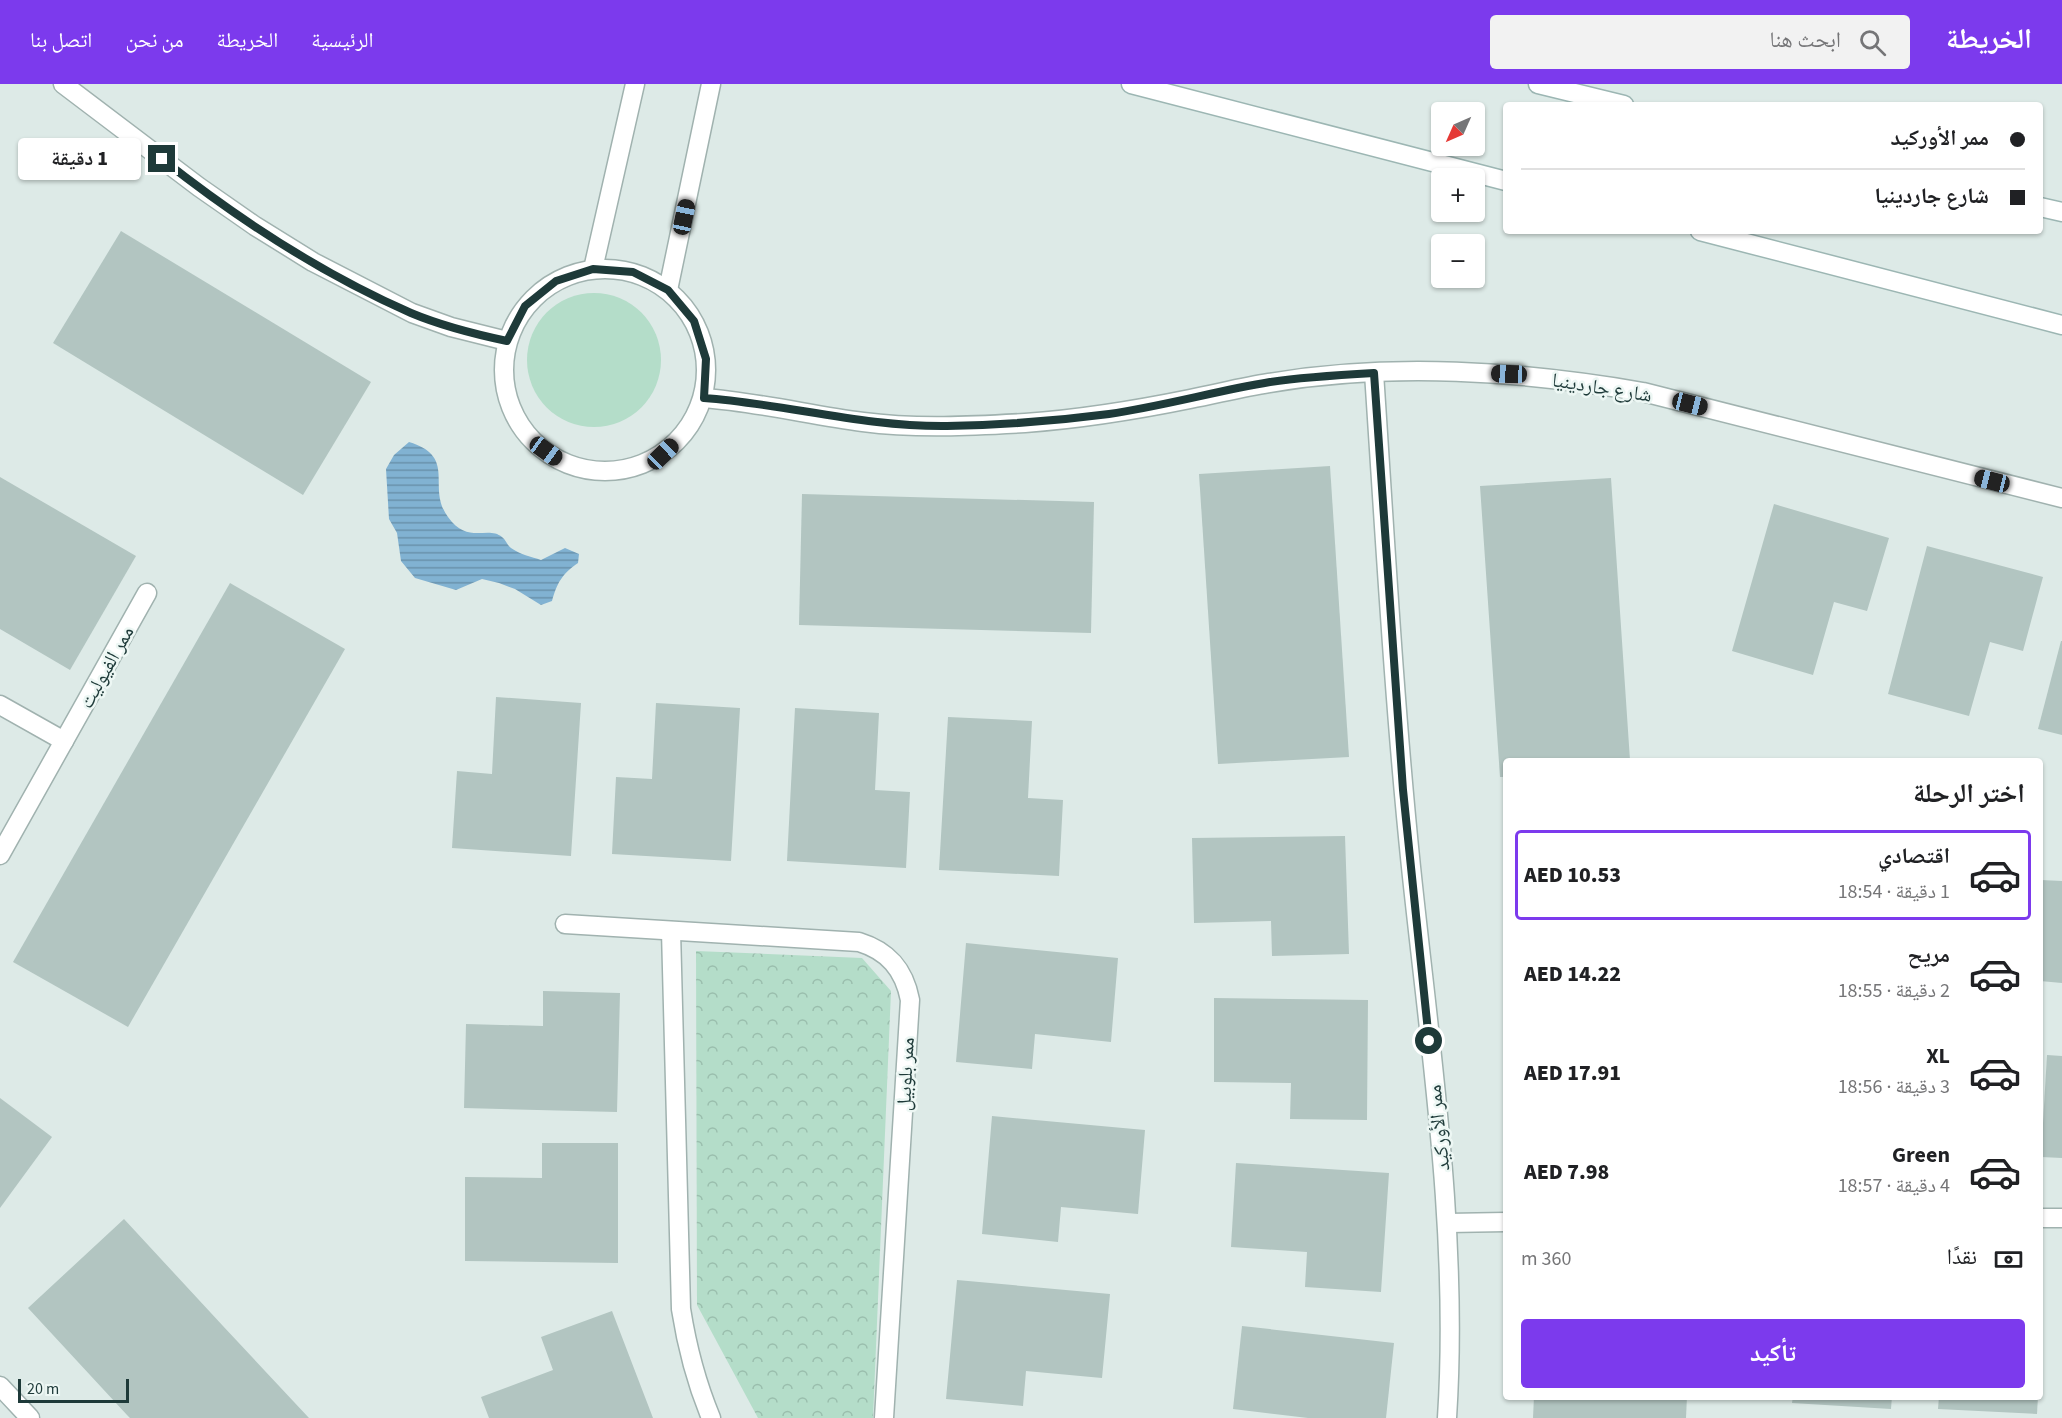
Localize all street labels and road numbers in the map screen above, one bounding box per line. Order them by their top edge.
street label: شارع جاردينيا [1550,366,1654,410]
street label: ممر الفيوليت [73,621,141,714]
street label: ممر بلوبيل [890,1036,922,1112]
street label: ممر الأوركيد [1421,1083,1457,1172]

